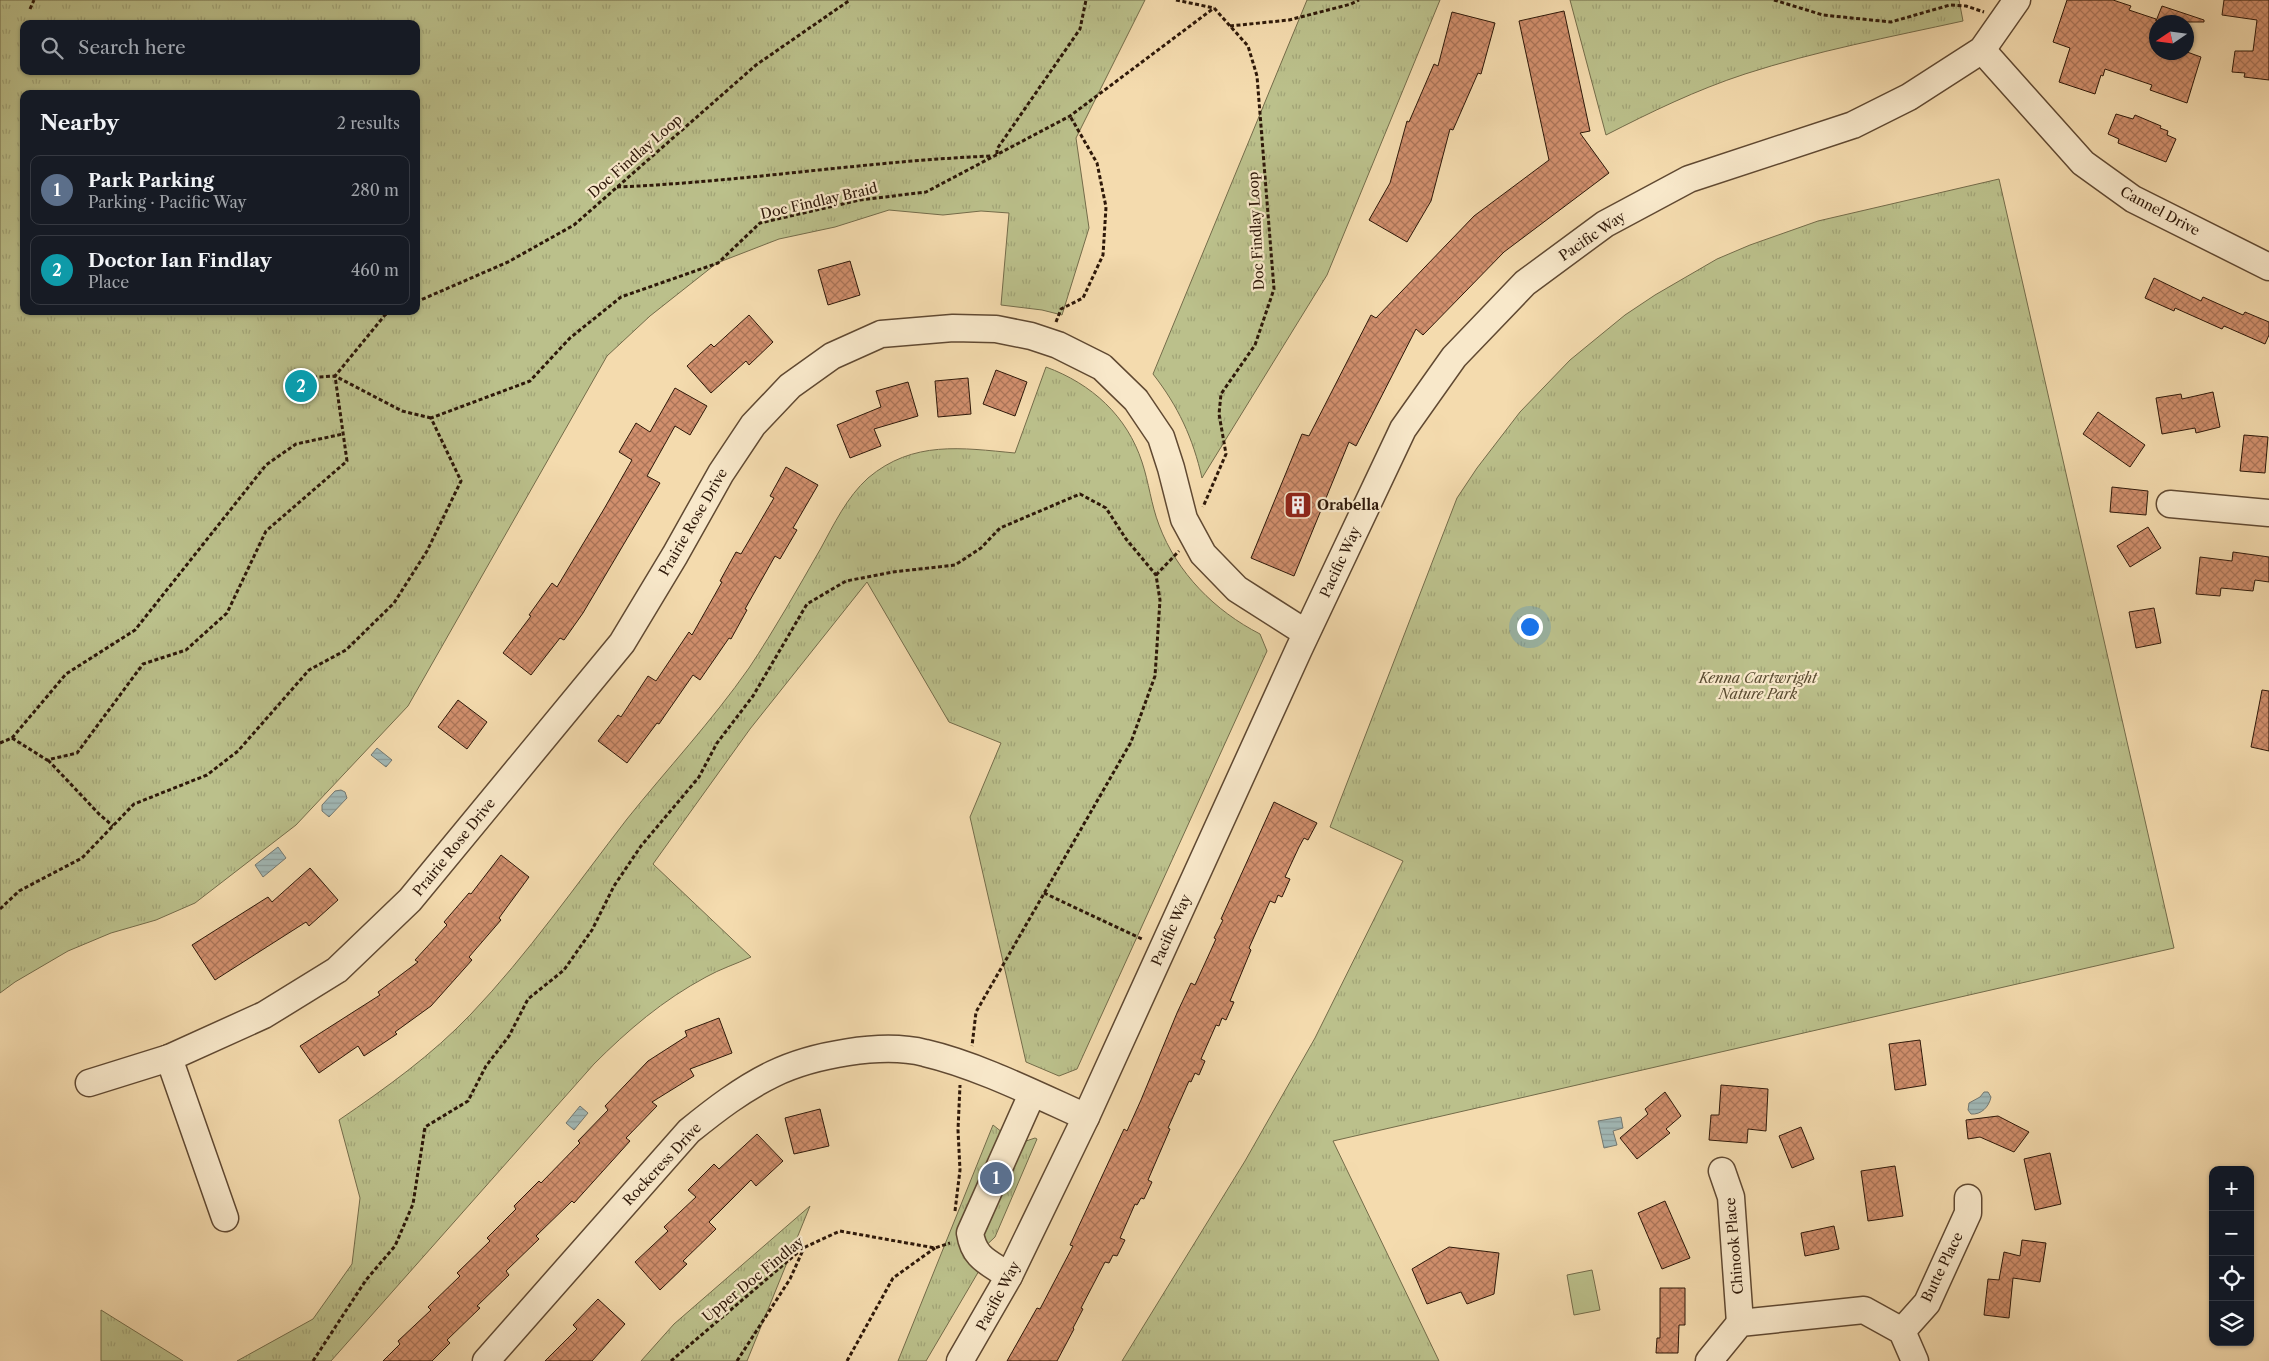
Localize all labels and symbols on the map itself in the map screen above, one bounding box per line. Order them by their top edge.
north arrow [2149,15,2194,60]
street label: Doc Findlay Loop [584,110,686,202]
street label: Doc Findlay Loop [1244,171,1268,291]
street label: Doc Findlay Braid [759,179,880,223]
street label: Cannel Drive [2117,182,2203,240]
street label: Pacific Way [1555,207,1629,265]
pin: 2 [285,367,317,405]
street label: Prairie Rose Drive [655,465,731,579]
building icon: Orabella [1283,490,1313,520]
place label: Orabella [1317,496,1380,514]
street label: Pacific Way [1316,523,1364,600]
your location [1517,614,1543,640]
park label: Kenna Cartwright Nature Park [1698,669,1818,703]
street label: Prairie Rose Drive [409,794,499,900]
street label: Pacific Way [1147,891,1195,969]
street label: Rockcress Drive [619,1119,705,1209]
pin: 1 [980,1159,1012,1197]
street label: Chinook Place [1721,1197,1747,1295]
street label: Butte Place [1917,1229,1967,1305]
street label: Upper Doc Findlay [699,1232,808,1325]
street label: Pacific Way [972,1258,1024,1334]

